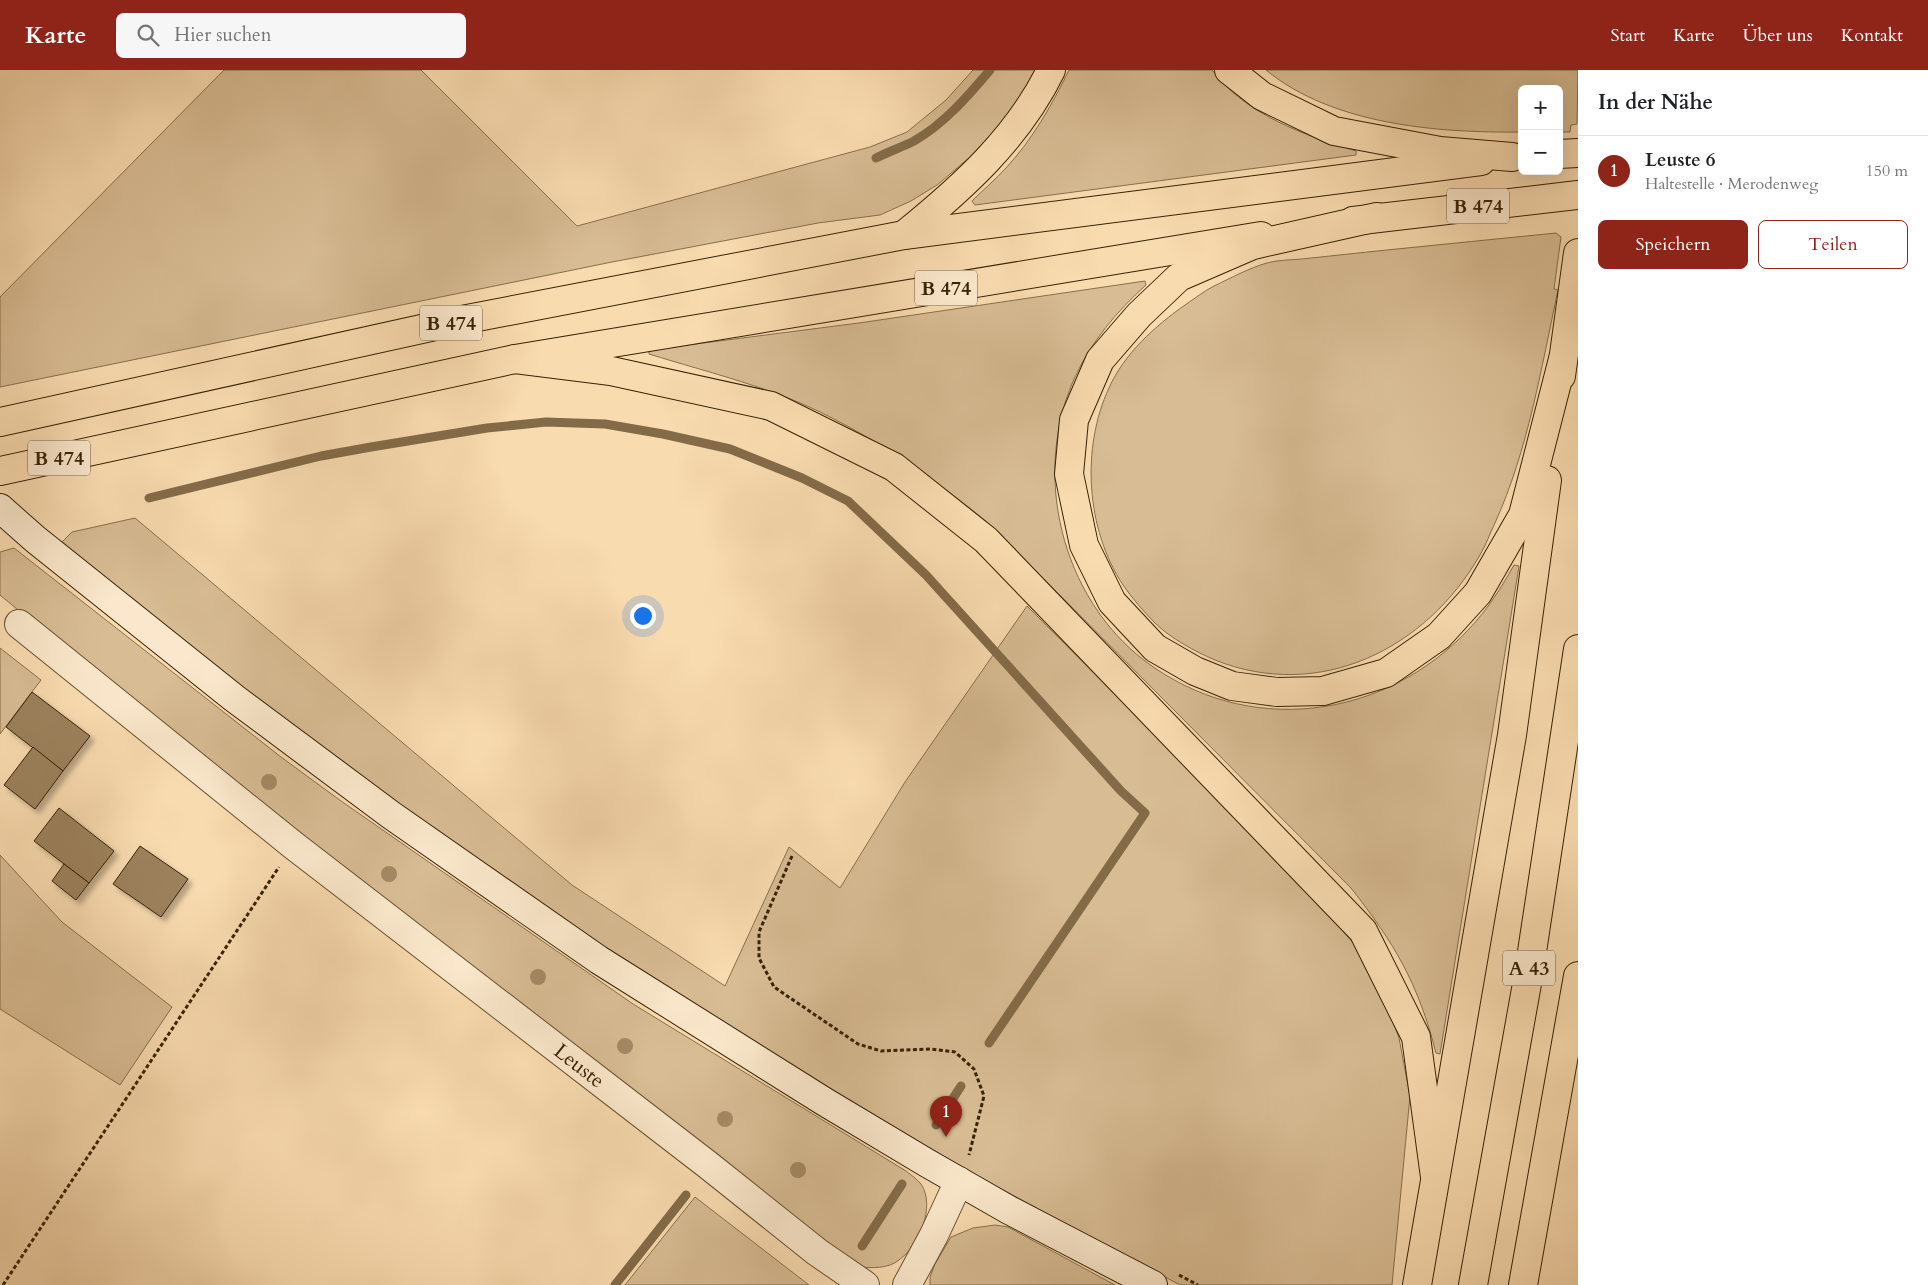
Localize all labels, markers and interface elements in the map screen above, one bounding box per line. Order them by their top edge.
search box [116,13,466,58]
text: Karte [25,19,86,52]
icon: search [134,21,162,49]
text: Hier suchen [174,22,272,48]
text: Start [1610,23,1645,48]
text: Karte [1673,23,1715,48]
text: Über uns [1743,23,1813,48]
text: Kontakt [1841,23,1903,48]
map controls [1518,85,1563,175]
button: + [1518,85,1563,130]
text: In der Nähe [1598,88,1713,117]
button: − [1518,130,1563,175]
text: Leuste 6 [1645,147,1716,173]
text: 1 [1610,160,1618,182]
text: 150 m [1866,160,1908,182]
text: Haltestelle · Merodenweg [1645,173,1818,195]
road number: B 474 [1447,188,1509,224]
button: Speichern [1598,220,1748,269]
button: Teilen [1758,220,1908,269]
road number: B 474 [915,270,977,306]
road number: B 474 [420,306,482,340]
road number: B 474 [28,440,90,476]
your location [630,603,656,629]
road number: A 43 [1503,950,1555,986]
street label: Leuste [548,1037,610,1095]
pin: 1 [930,1096,962,1137]

